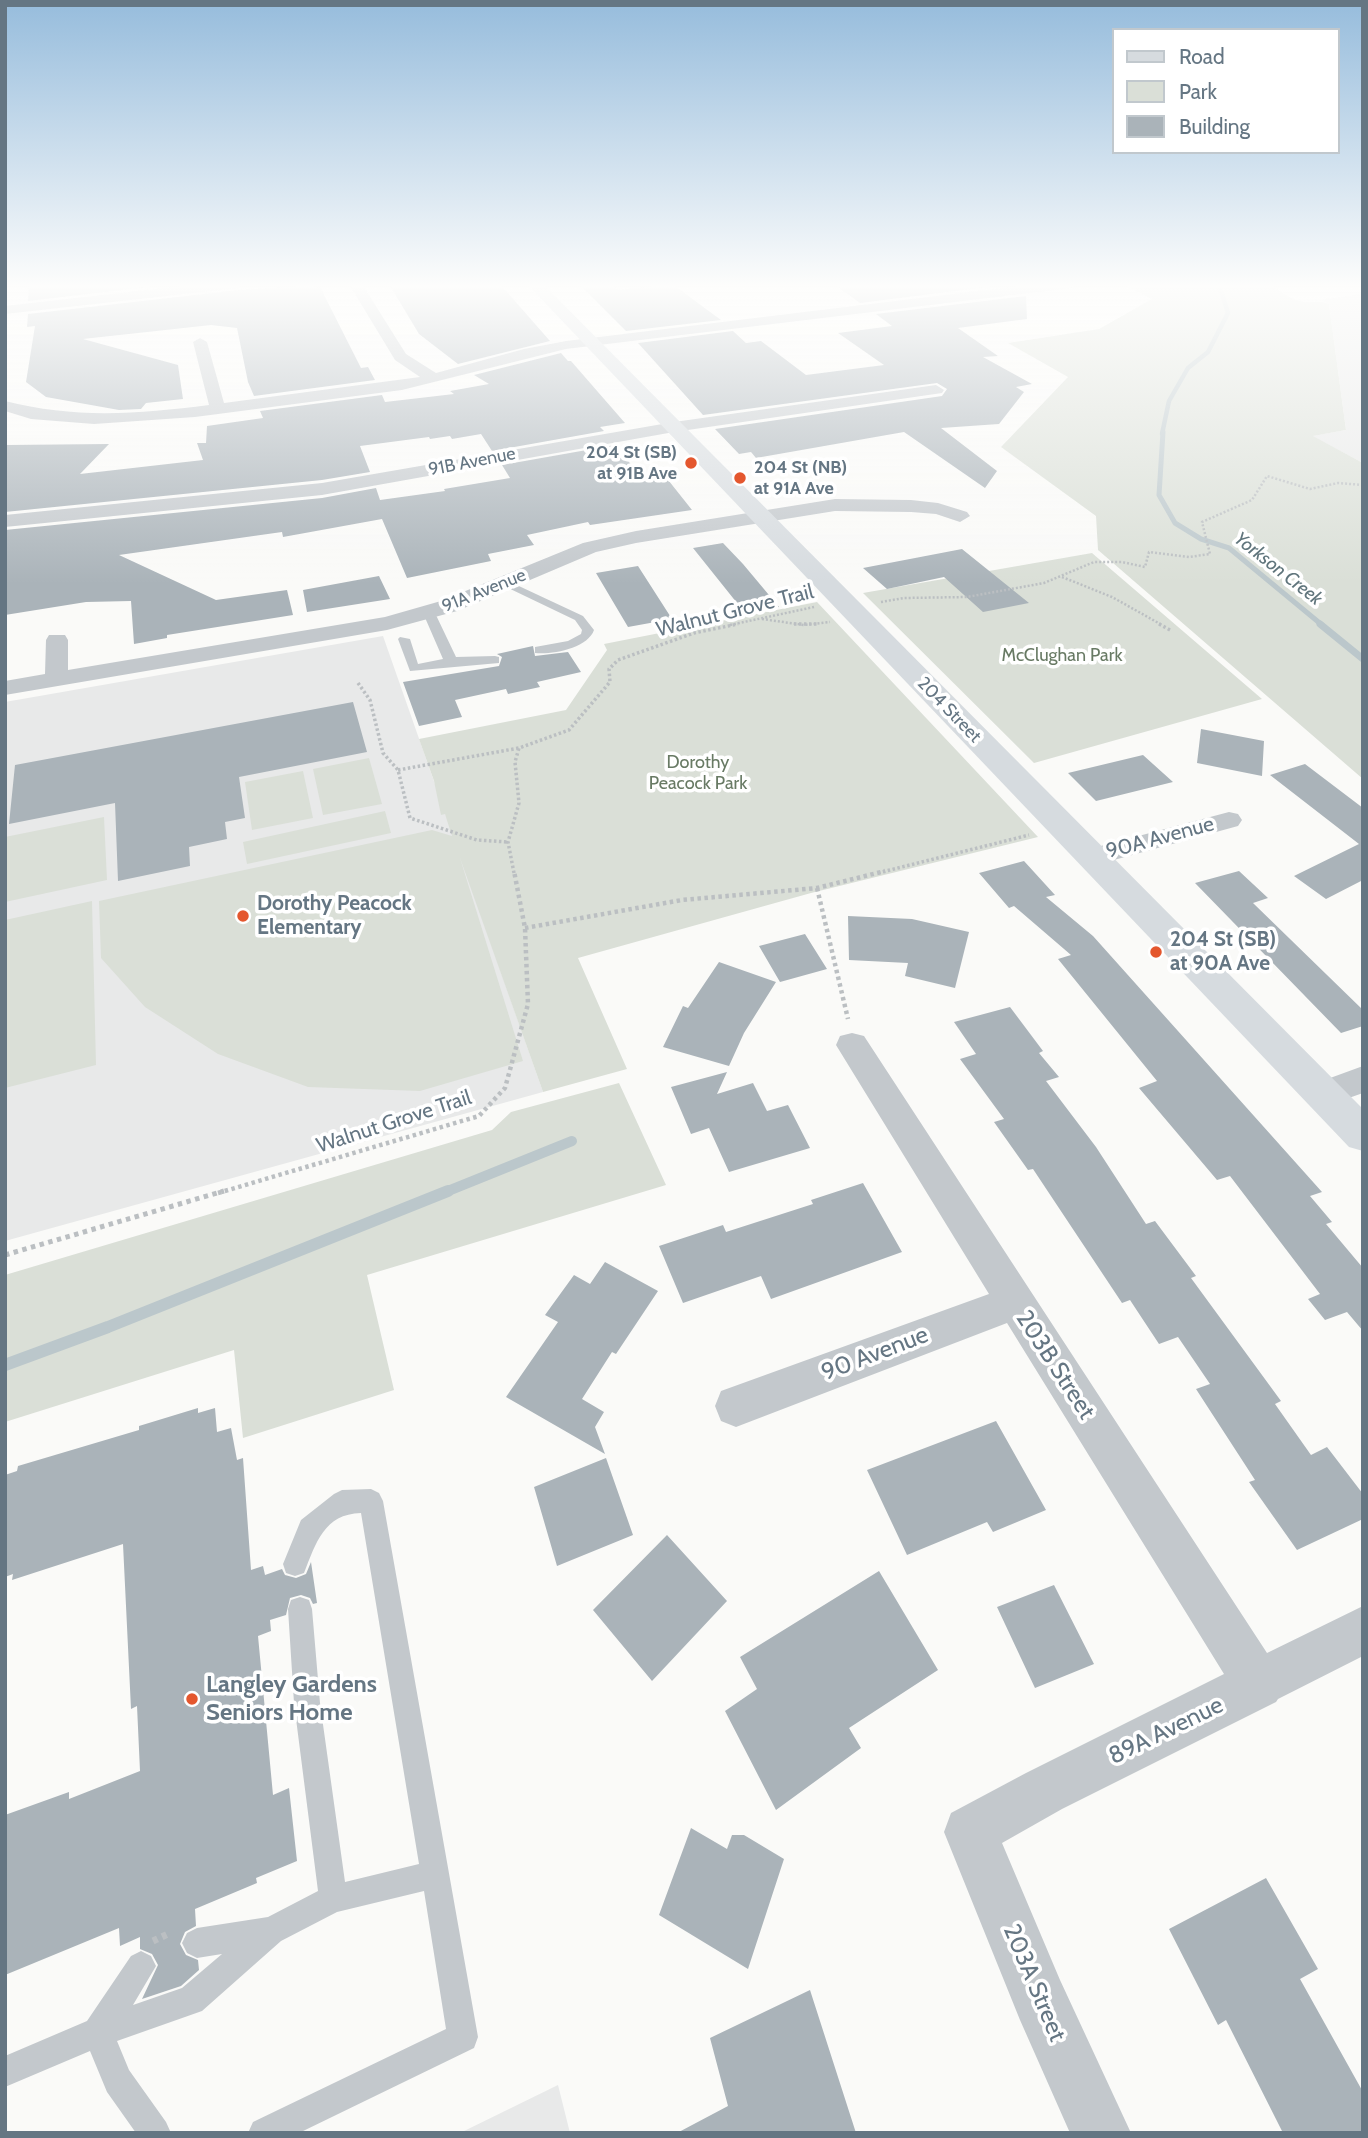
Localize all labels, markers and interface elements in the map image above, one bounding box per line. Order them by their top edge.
legend [1112,28,1340,154]
text: Road [1179,44,1225,69]
text: Park [1179,79,1217,104]
text: Building [1179,114,1250,139]
place label: 204 St (SB) at 91B Ave [586,442,677,484]
street label: 91B Avenue [427,443,517,481]
marker: 204 St (SB) at 91B Ave [683,455,699,471]
place label: 204 St (NB) at 91A Ave [754,457,847,500]
marker: 204 St (NB) at 91A Ave [732,470,748,486]
water label: Yorkson Creek [1229,528,1327,610]
street label: 91A Avenue [439,564,529,618]
street label: Walnut Grove Trail [654,579,816,643]
park label: McClughan Park [1001,645,1123,667]
street label: 204 Street [913,673,985,747]
park label: Dorothy Peacock Park [649,752,747,794]
street label: 90A Avenue [1103,812,1217,864]
place label: Dorothy Peacock Elementary [257,891,412,941]
marker: Dorothy Peacock Elementary [235,908,251,924]
place label: 204 St (SB) at 90A Ave [1170,927,1276,977]
marker: 204 St (SB) at 90A Ave [1148,944,1164,960]
street label: Walnut Grove Trail [313,1085,475,1159]
street label: 203B Street [1009,1305,1101,1425]
street label: 90 Avenue [818,1321,932,1387]
place label: Langley Gardens Seniors Home [206,1671,377,1727]
marker: Langley Gardens Seniors Home [184,1691,200,1707]
street label: 89A Avenue [1104,1691,1228,1771]
street label: 203A Street [996,1920,1072,2046]

